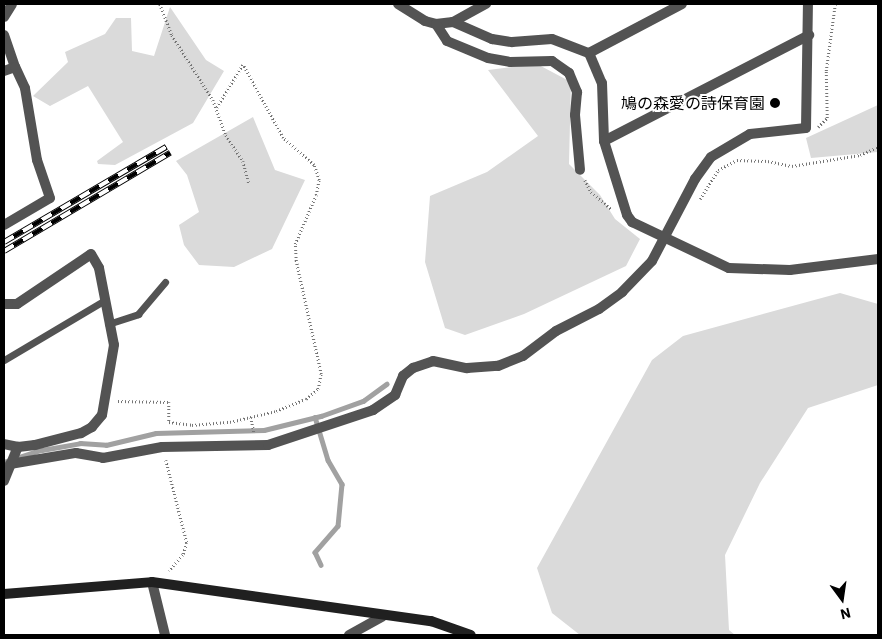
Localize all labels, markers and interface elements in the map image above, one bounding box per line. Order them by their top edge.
place label: 鳩の森愛の詩保育園 [621,93,765,113]
marker: 鳩の森愛の詩保育園 [769,97,781,109]
north arrow [817,574,867,624]
text: N [839,604,853,624]

